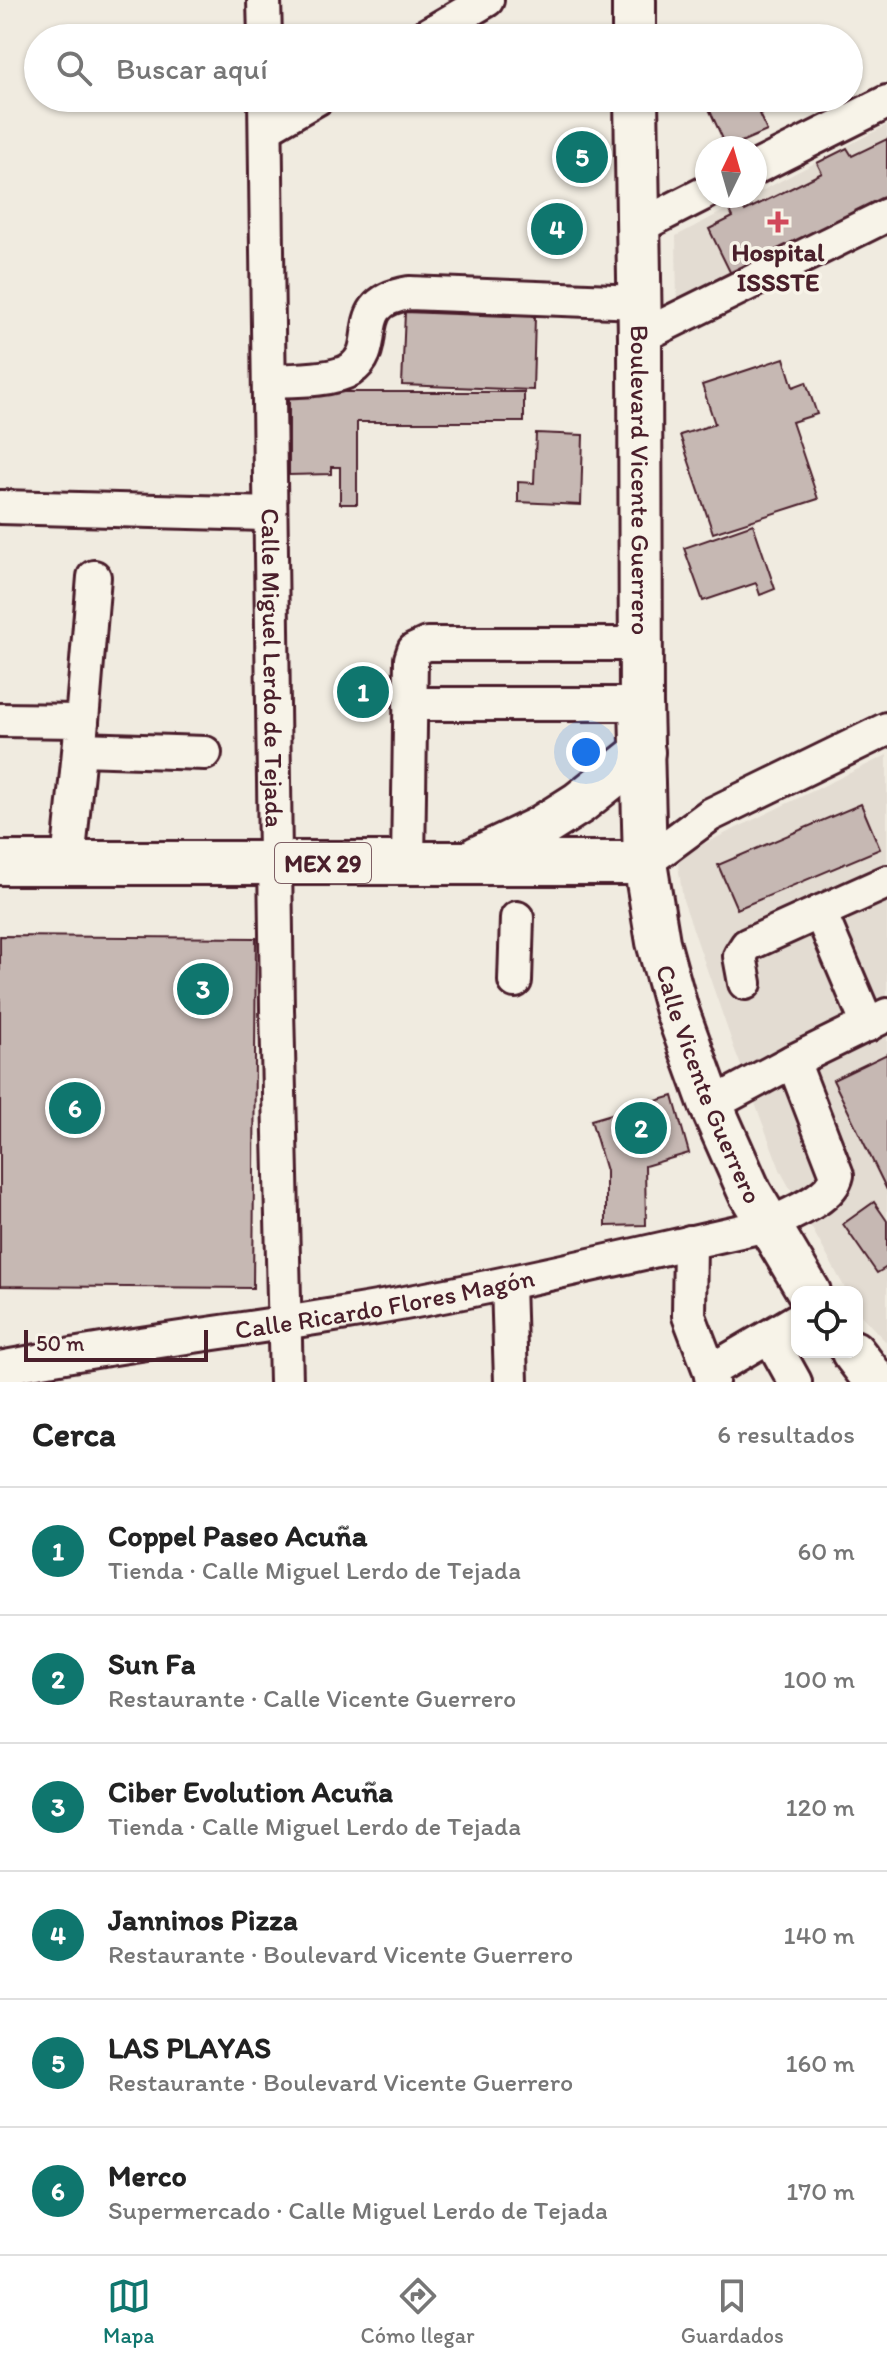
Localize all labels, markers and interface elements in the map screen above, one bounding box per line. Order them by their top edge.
search box [24,24,863,112]
icon: search [52,46,96,90]
text: Buscar aquí [116,50,268,87]
pin: 5 [556,127,608,187]
north arrow [695,136,767,208]
pin: 4 [531,199,583,259]
marker: Hospital ISSSTE [767,211,789,233]
place label: Hospital ISSSTE [732,236,825,298]
street label: Boulevard Vicente Guerrero [624,325,657,635]
street label: Calle Miguel Lerdo de Tejada [254,508,291,828]
pin: 1 [337,662,389,722]
your location [566,732,606,772]
road number: MEX 29 [275,843,371,883]
pin: 3 [177,959,229,1019]
street label: Calle Vicente Guerrero [649,961,769,1210]
pin: 6 [49,1078,101,1138]
pin: 2 [615,1098,667,1158]
street label: Calle Ricardo Flores Magón [233,1262,538,1346]
map controls [791,1286,863,1358]
button: locate [791,1286,863,1358]
scale bar [24,1326,208,1362]
text: 50 m [36,1330,85,1357]
text: Cerca [32,1414,116,1455]
text: 6 resultados [717,1418,855,1450]
text: Coppel Paseo Acuña [108,1517,367,1554]
text: 1 [52,1535,64,1567]
text: 60 m [798,1535,855,1567]
text: Tienda · Calle Miguel Lerdo de Tejada [108,1554,521,1586]
text: Sun Fa [108,1645,195,1682]
text: 2 [51,1663,65,1695]
text: 100 m [783,1663,855,1695]
text: Restaurante · Calle Vicente Guerrero [108,1682,516,1714]
text: Ciber Evolution Acuña [108,1773,393,1810]
text: 3 [51,1791,65,1823]
text: 120 m [786,1791,855,1823]
text: Tienda · Calle Miguel Lerdo de Tejada [108,1810,521,1842]
text: Janninos Pizza [108,1901,298,1938]
text: 4 [50,1919,66,1951]
text: 140 m [784,1919,855,1951]
text: Restaurante · Boulevard Vicente Guerrero [108,1938,573,1970]
text: LAS PLAYAS [108,2029,271,2066]
text: 5 [51,2047,65,2079]
text: 160 m [785,2047,855,2079]
text: Restaurante · Boulevard Vicente Guerrero [108,2066,573,2098]
text: Merco [108,2157,187,2194]
text: 6 [51,2175,65,2207]
text: 170 m [786,2175,855,2207]
text: Supermercado · Calle Miguel Lerdo de Tejada [108,2194,608,2226]
tab: Mapa [103,2274,154,2349]
tab: Cómo llegar [361,2274,474,2349]
tab: Guardados [681,2274,784,2349]

